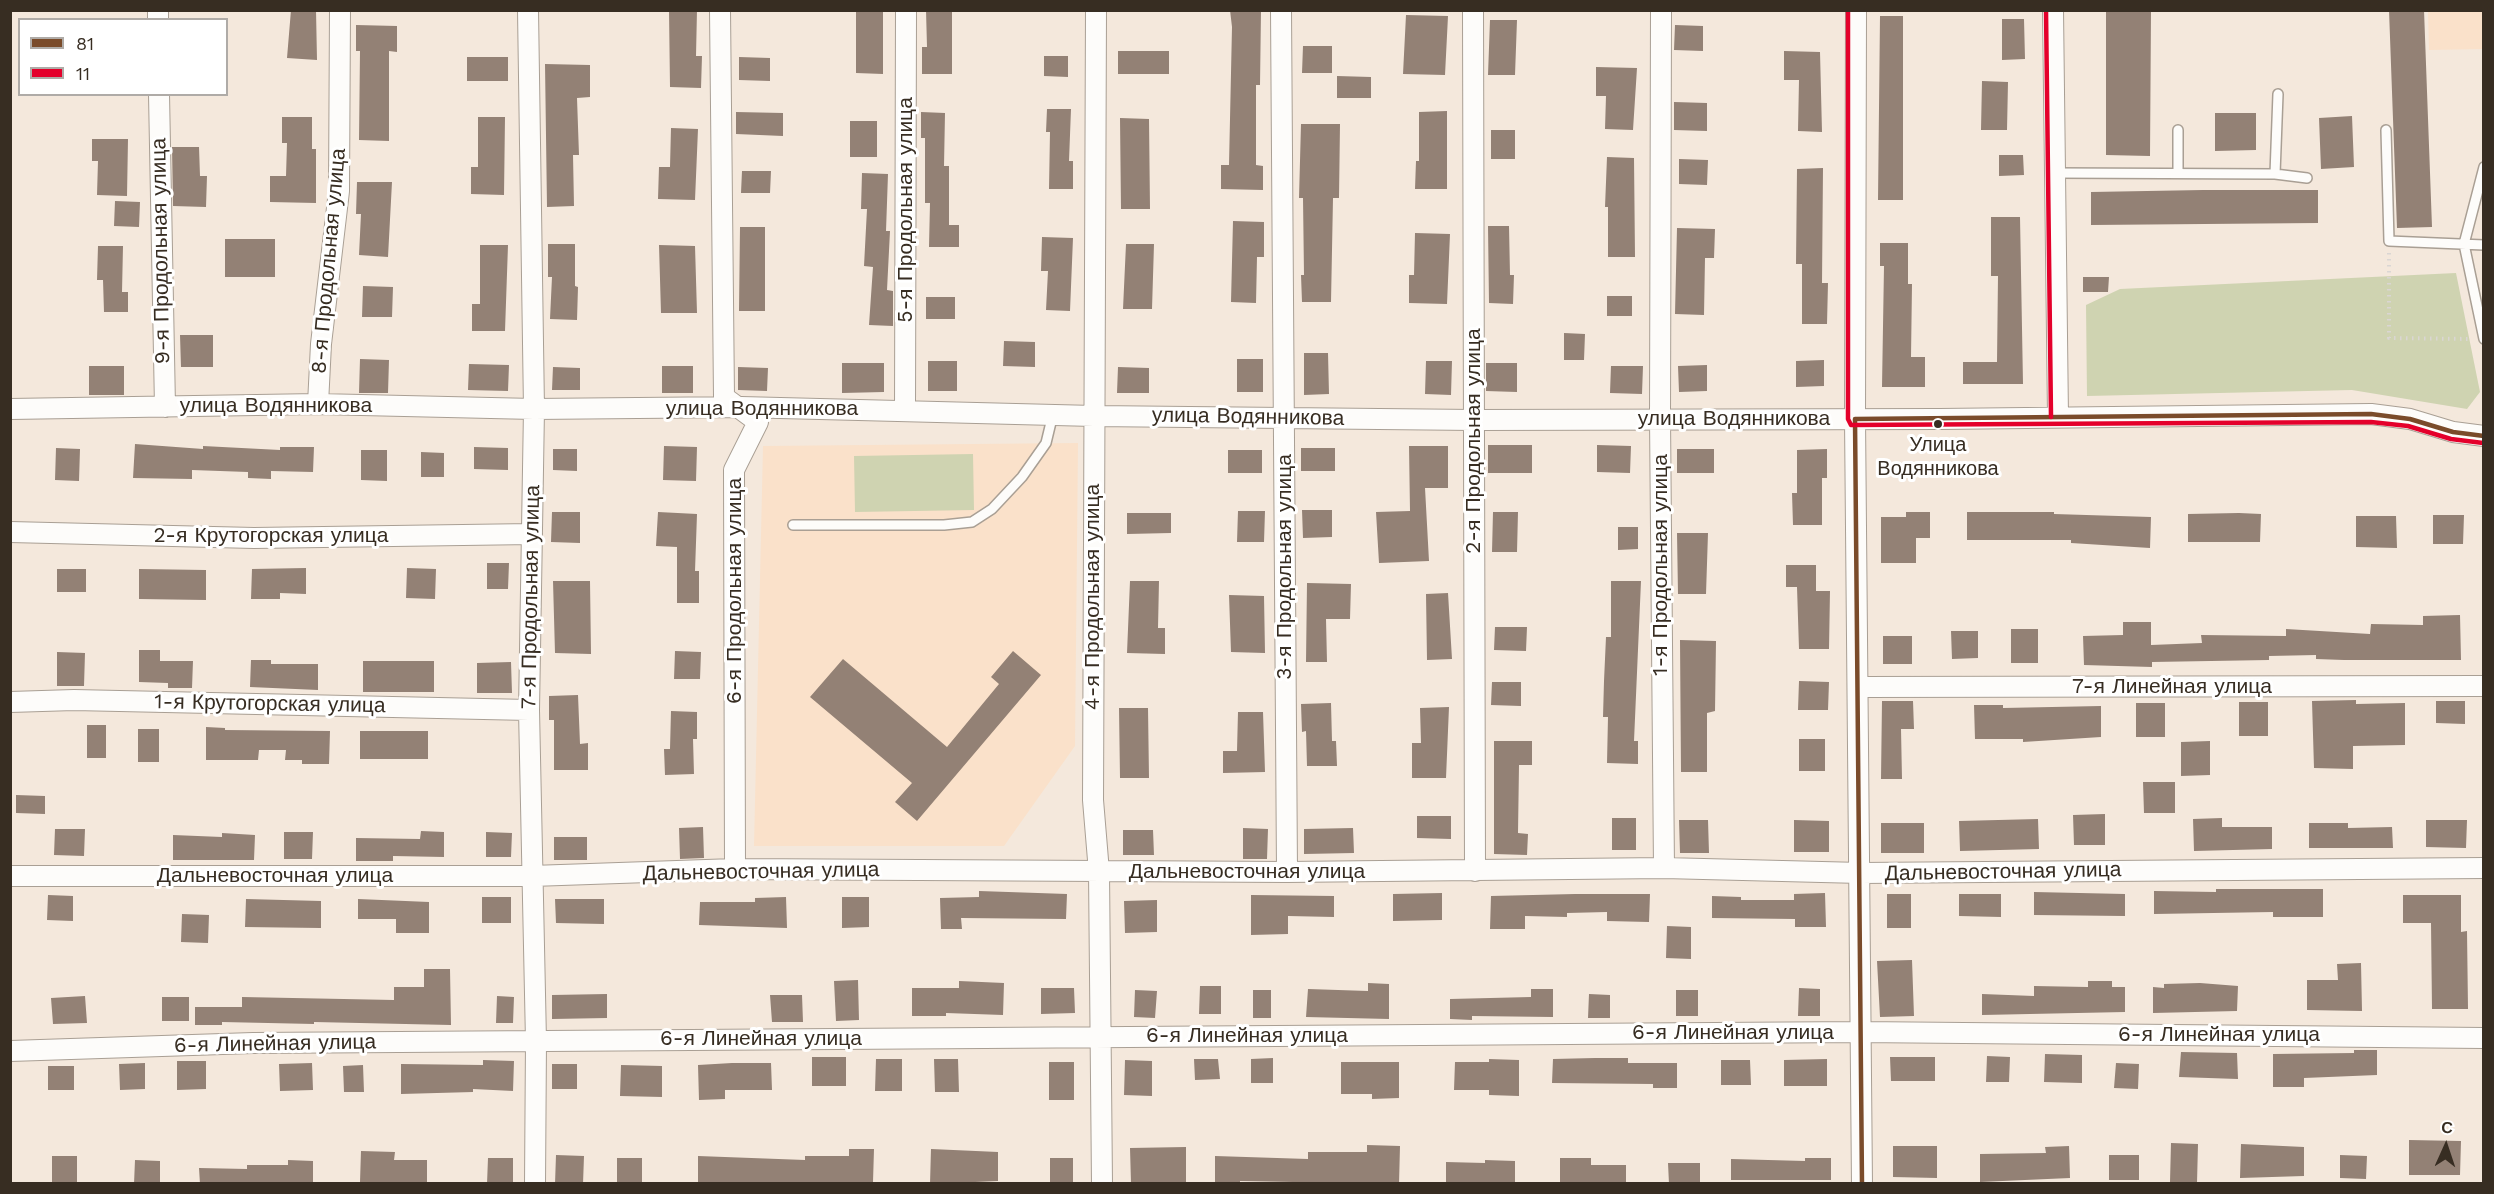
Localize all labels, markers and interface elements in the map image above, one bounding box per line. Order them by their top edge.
legend [18,18,228,96]
text: 81 [76,33,94,54]
text: 11 [76,63,90,84]
street label: 5-я Продольная улица [893,97,919,323]
street label: 9-я Продольная улица [146,138,176,364]
street label: 8-я Продольная улица [307,147,351,375]
street label: 2-я Продольная улица [1461,328,1487,554]
street label: улица Водянникова [180,393,372,419]
street label: улица Водянникова [666,396,858,422]
street label: улица Водянникова [1152,403,1344,431]
street label: улица Водянникова [1638,406,1830,432]
marker: Улица Водянникова [1932,418,1944,430]
place label: Улица Водянникова [1877,433,1999,480]
street label: 3-я Продольная улица [1272,454,1298,680]
street label: 1-я Продольная улица [1648,454,1674,676]
street label: 6-я Продольная улица [722,478,748,704]
street label: 4-я Продольная улица [1080,484,1106,710]
street label: 7-я Продольная улица [516,485,546,709]
street label: 2-я Крутогорская улица [154,523,388,549]
street label: 7-я Линейная улица [2072,674,2272,700]
street label: 1-я Крутогорская улица [154,689,386,719]
street label: Дальневосточная улица [643,857,879,887]
street label: Дальневосточная улица [1885,857,2121,887]
street label: Дальневосточная улица [1129,859,1365,885]
street label: Дальневосточная улица [157,863,393,889]
street label: 6-я Линейная улица [1632,1020,1834,1046]
street label: 6-я Линейная улица [2118,1022,2320,1048]
street label: 6-я Линейная улица [1146,1023,1348,1049]
street label: 6-я Линейная улица [660,1026,862,1052]
street label: 6-я Линейная улица [174,1030,376,1058]
north arrow [2416,1116,2476,1176]
text: С [2441,1118,2453,1137]

